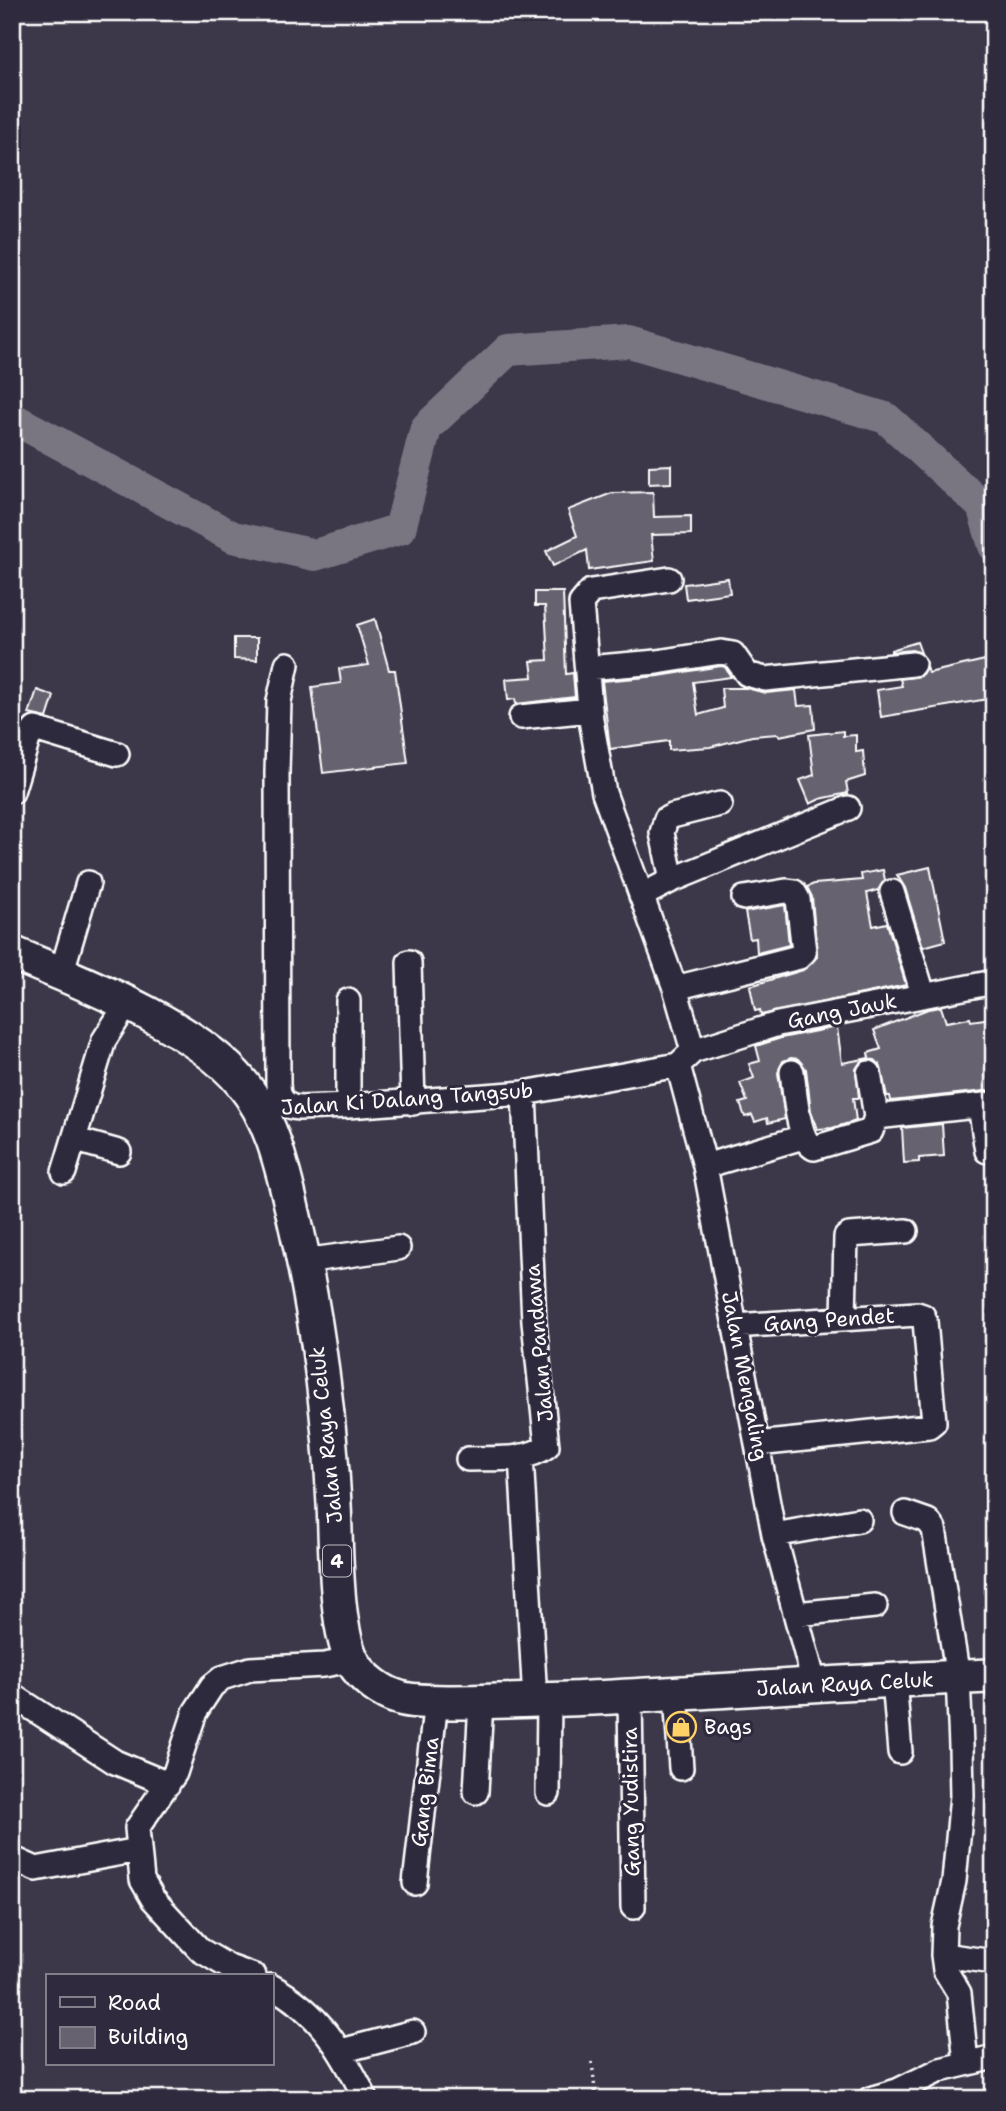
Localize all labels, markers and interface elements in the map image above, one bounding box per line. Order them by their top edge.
street label: Gang Jauk [785,987,899,1035]
street label: Jalan Ki Dalang Tangsub [280,1076,534,1122]
street label: Jalan Pandawa [518,1263,560,1423]
street label: Jalan Mengaling [715,1289,775,1463]
street label: Gang Pendet [762,1301,896,1339]
street label: Jalan Raya Celuk [303,1345,349,1525]
road number: 4 [323,1546,351,1576]
street label: Jalan Raya Celuk [756,1665,934,1703]
shop icon: Bags [664,1710,698,1744]
place label: Bags [704,1713,752,1741]
street label: Gang Yudistira [616,1727,646,1877]
street label: Gang Bima [404,1735,446,1849]
legend [46,1974,273,2066]
text: Road [108,1989,161,2017]
text: Building [108,2023,188,2051]

